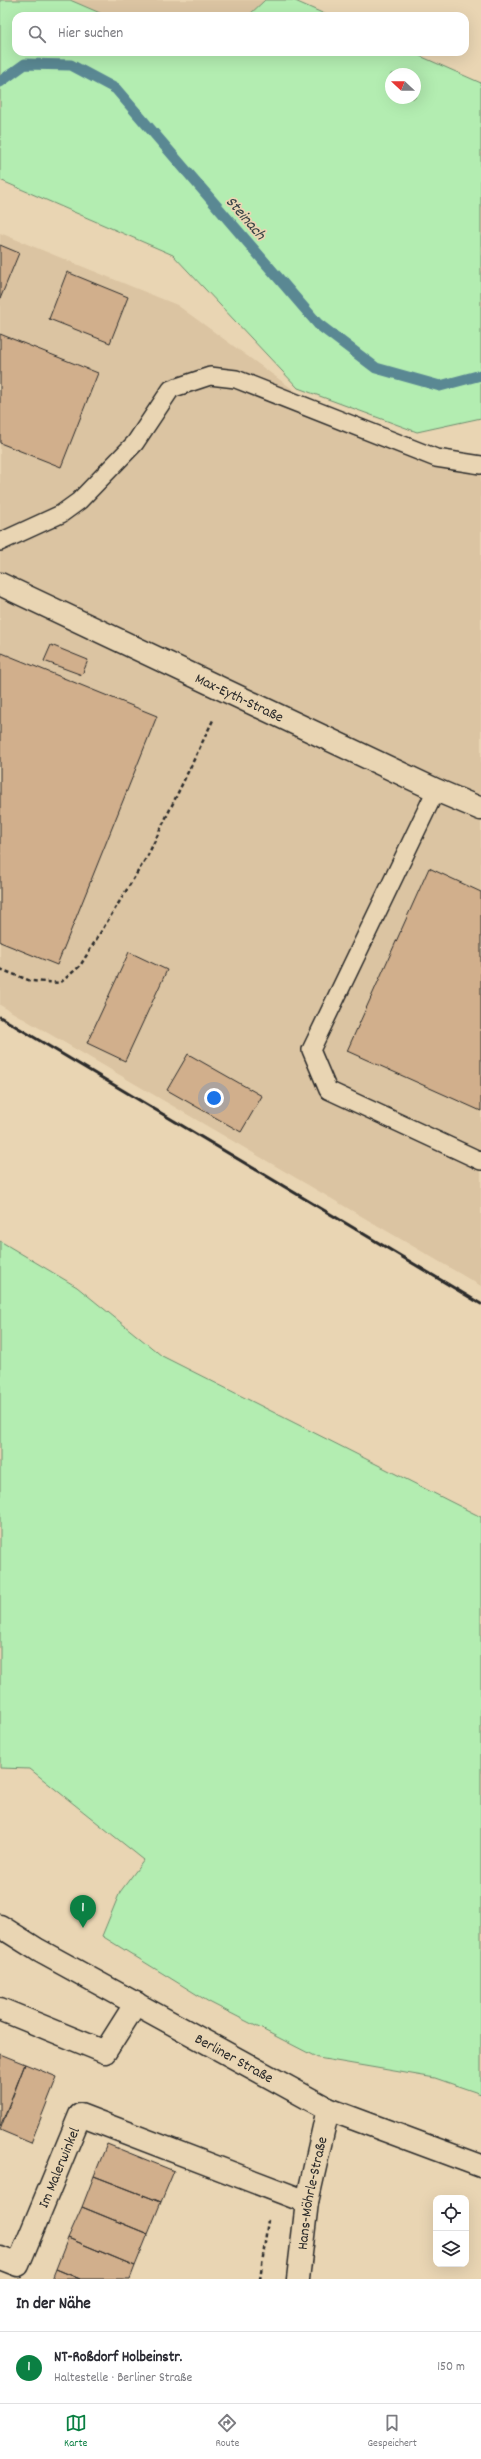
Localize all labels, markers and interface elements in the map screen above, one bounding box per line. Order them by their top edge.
search box [12,12,469,56]
icon: search [26,23,48,45]
text: Hier suchen [58,23,123,45]
north arrow [385,68,421,104]
water label: Steinach [220,192,271,246]
street label: Max-Eyth-Straße [191,669,287,730]
your location [204,1088,224,1108]
pin: 1 [70,1895,96,1928]
street label: Berliner Straße [190,2029,277,2090]
street label: Im Malerwinkel [34,2124,87,2212]
street label: Hans-Möhrle-Straße [292,2134,335,2251]
map controls [433,2195,469,2267]
button: locate [433,2195,469,2231]
button: layers [433,2231,469,2267]
text: In der Nähe [16,2293,91,2317]
text: NT-Roßdorf Holbeinstr. [54,2347,182,2369]
text: 1 [28,2358,30,2377]
text: 150 m [437,2358,465,2377]
text: Haltestelle · Berliner Straße [54,2369,192,2388]
tab: Karte [64,2412,87,2452]
tab: Route [215,2412,239,2452]
tab: Gespeichert [368,2412,417,2452]

